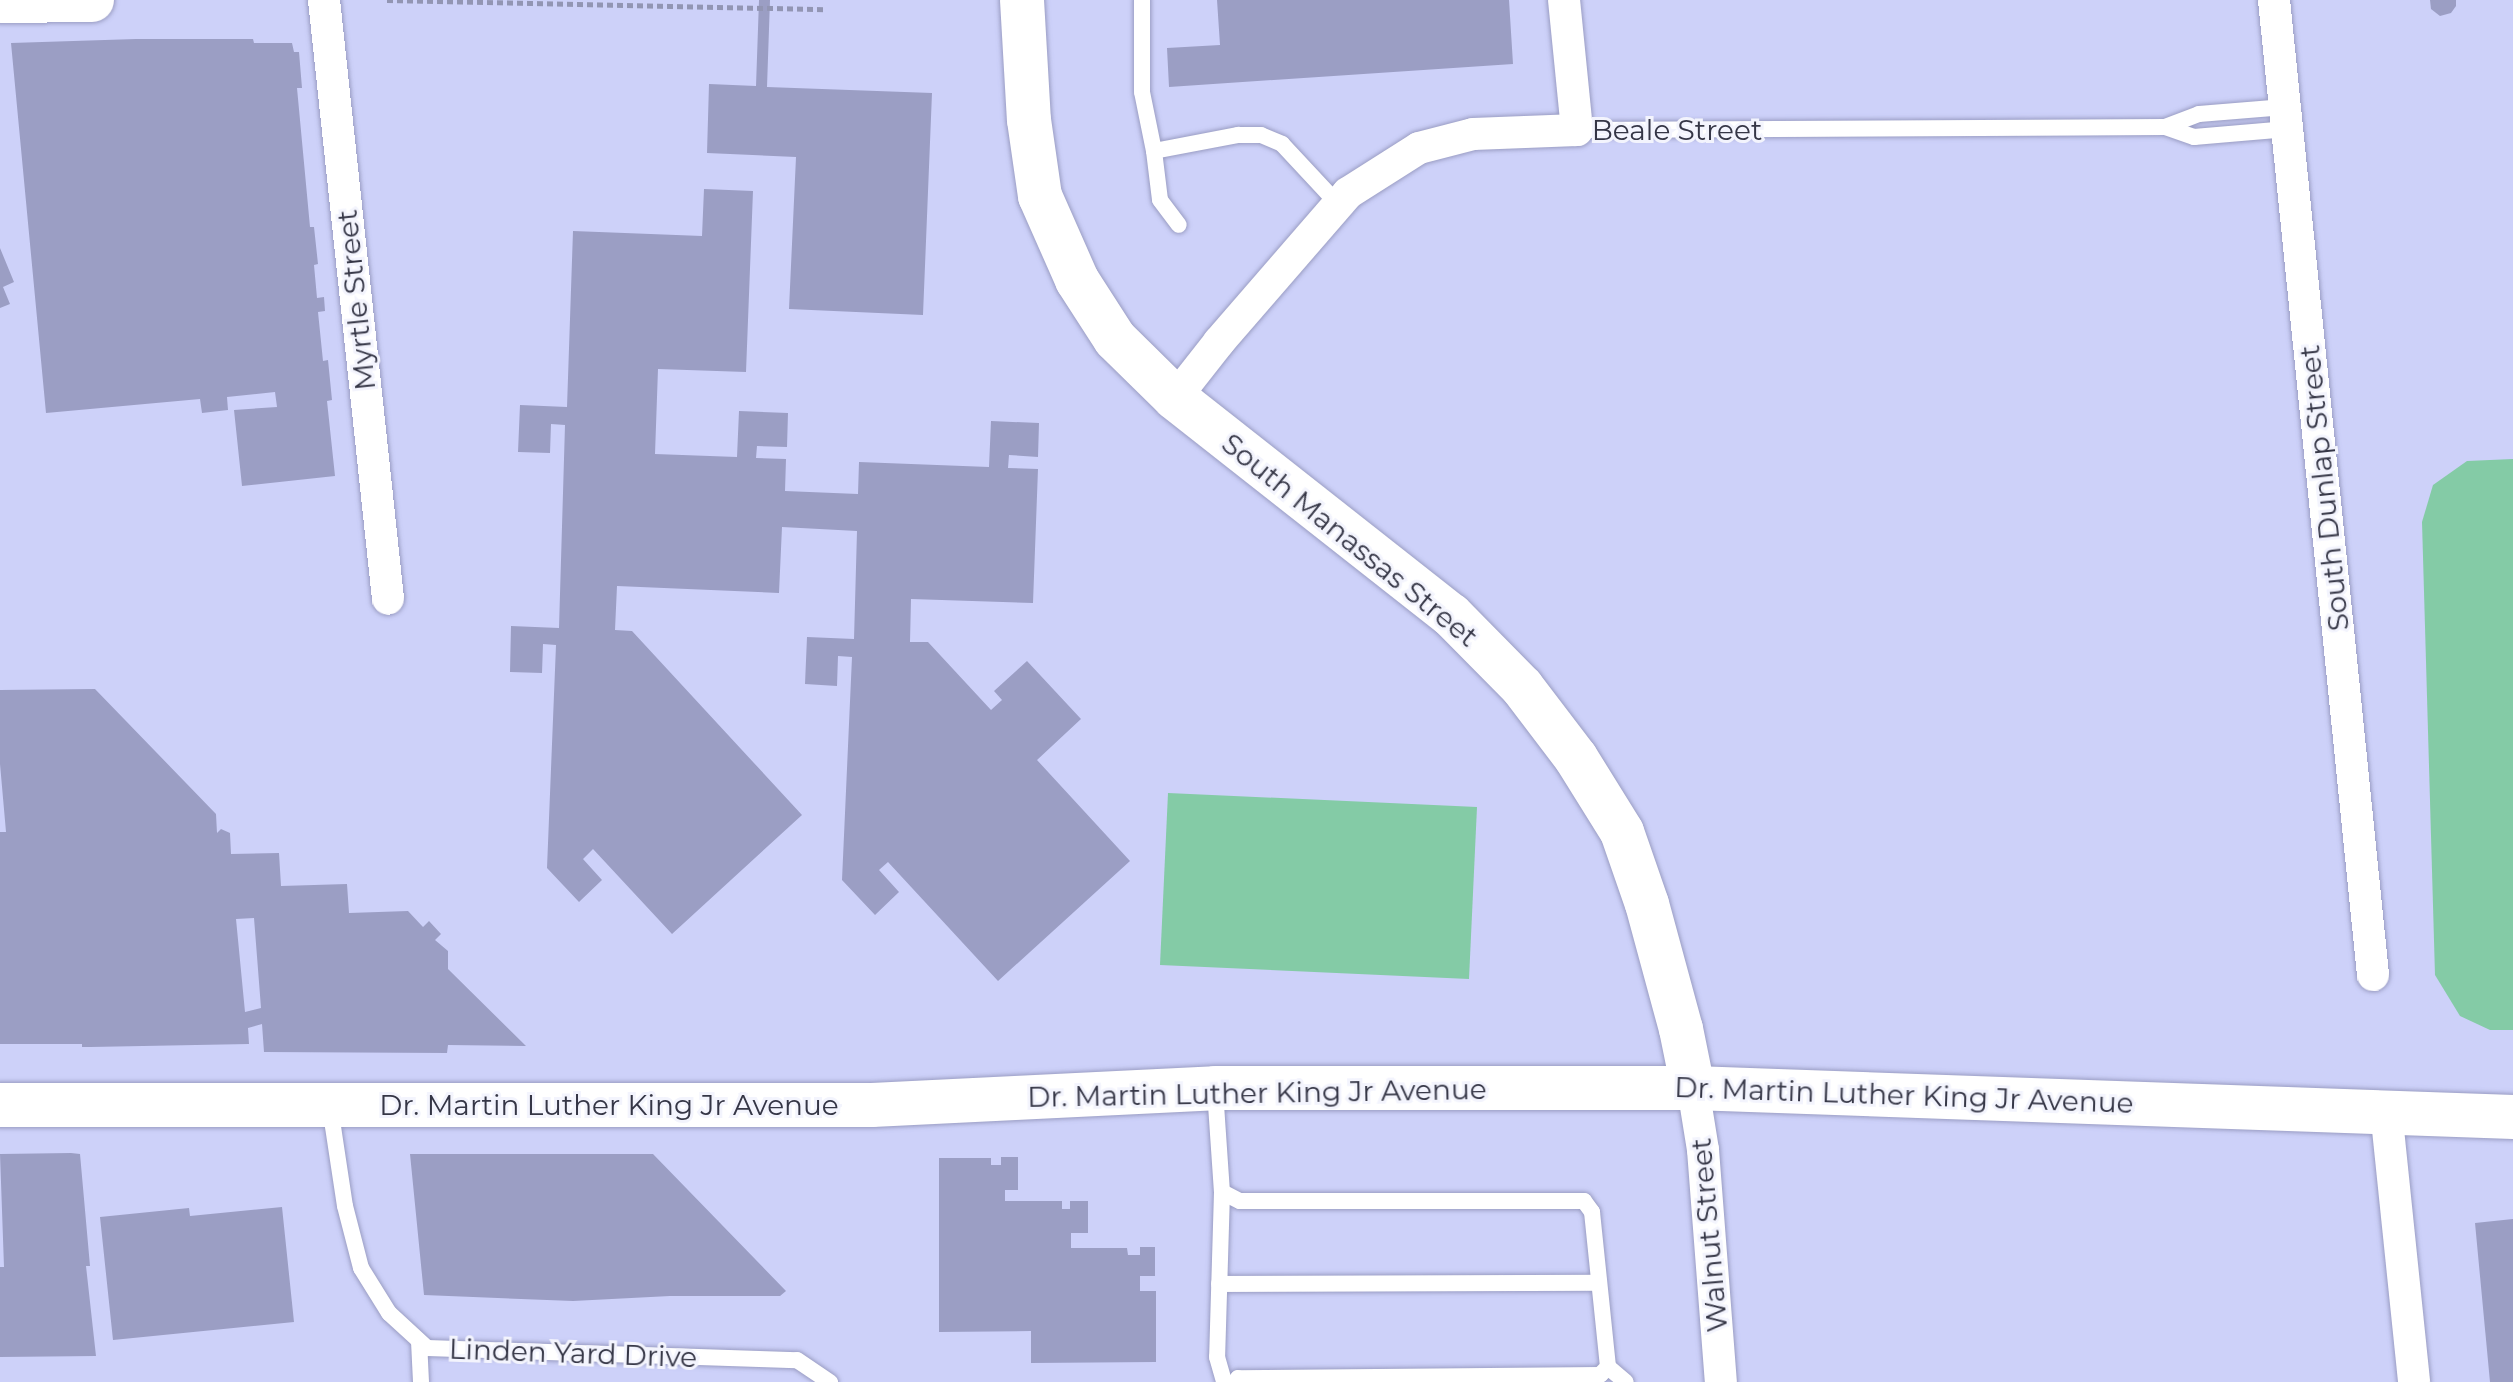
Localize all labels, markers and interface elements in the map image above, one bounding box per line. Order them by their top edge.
street label: Beale Street [1592,113,1762,147]
street label: Myrtle Street [330,208,382,392]
street label: South Dunlap Street [2292,343,2356,633]
street label: South Manassas Street [1215,426,1485,654]
street label: Dr. Martin Luther King Jr Avenue [1674,1070,2134,1120]
street label: Dr. Martin Luther King Jr Avenue [1027,1072,1487,1114]
street label: Dr. Martin Luther King Jr Avenue [379,1088,839,1122]
street label: Walnut Street [1684,1137,1734,1333]
street label: Linden Yard Drive [448,1332,698,1374]

